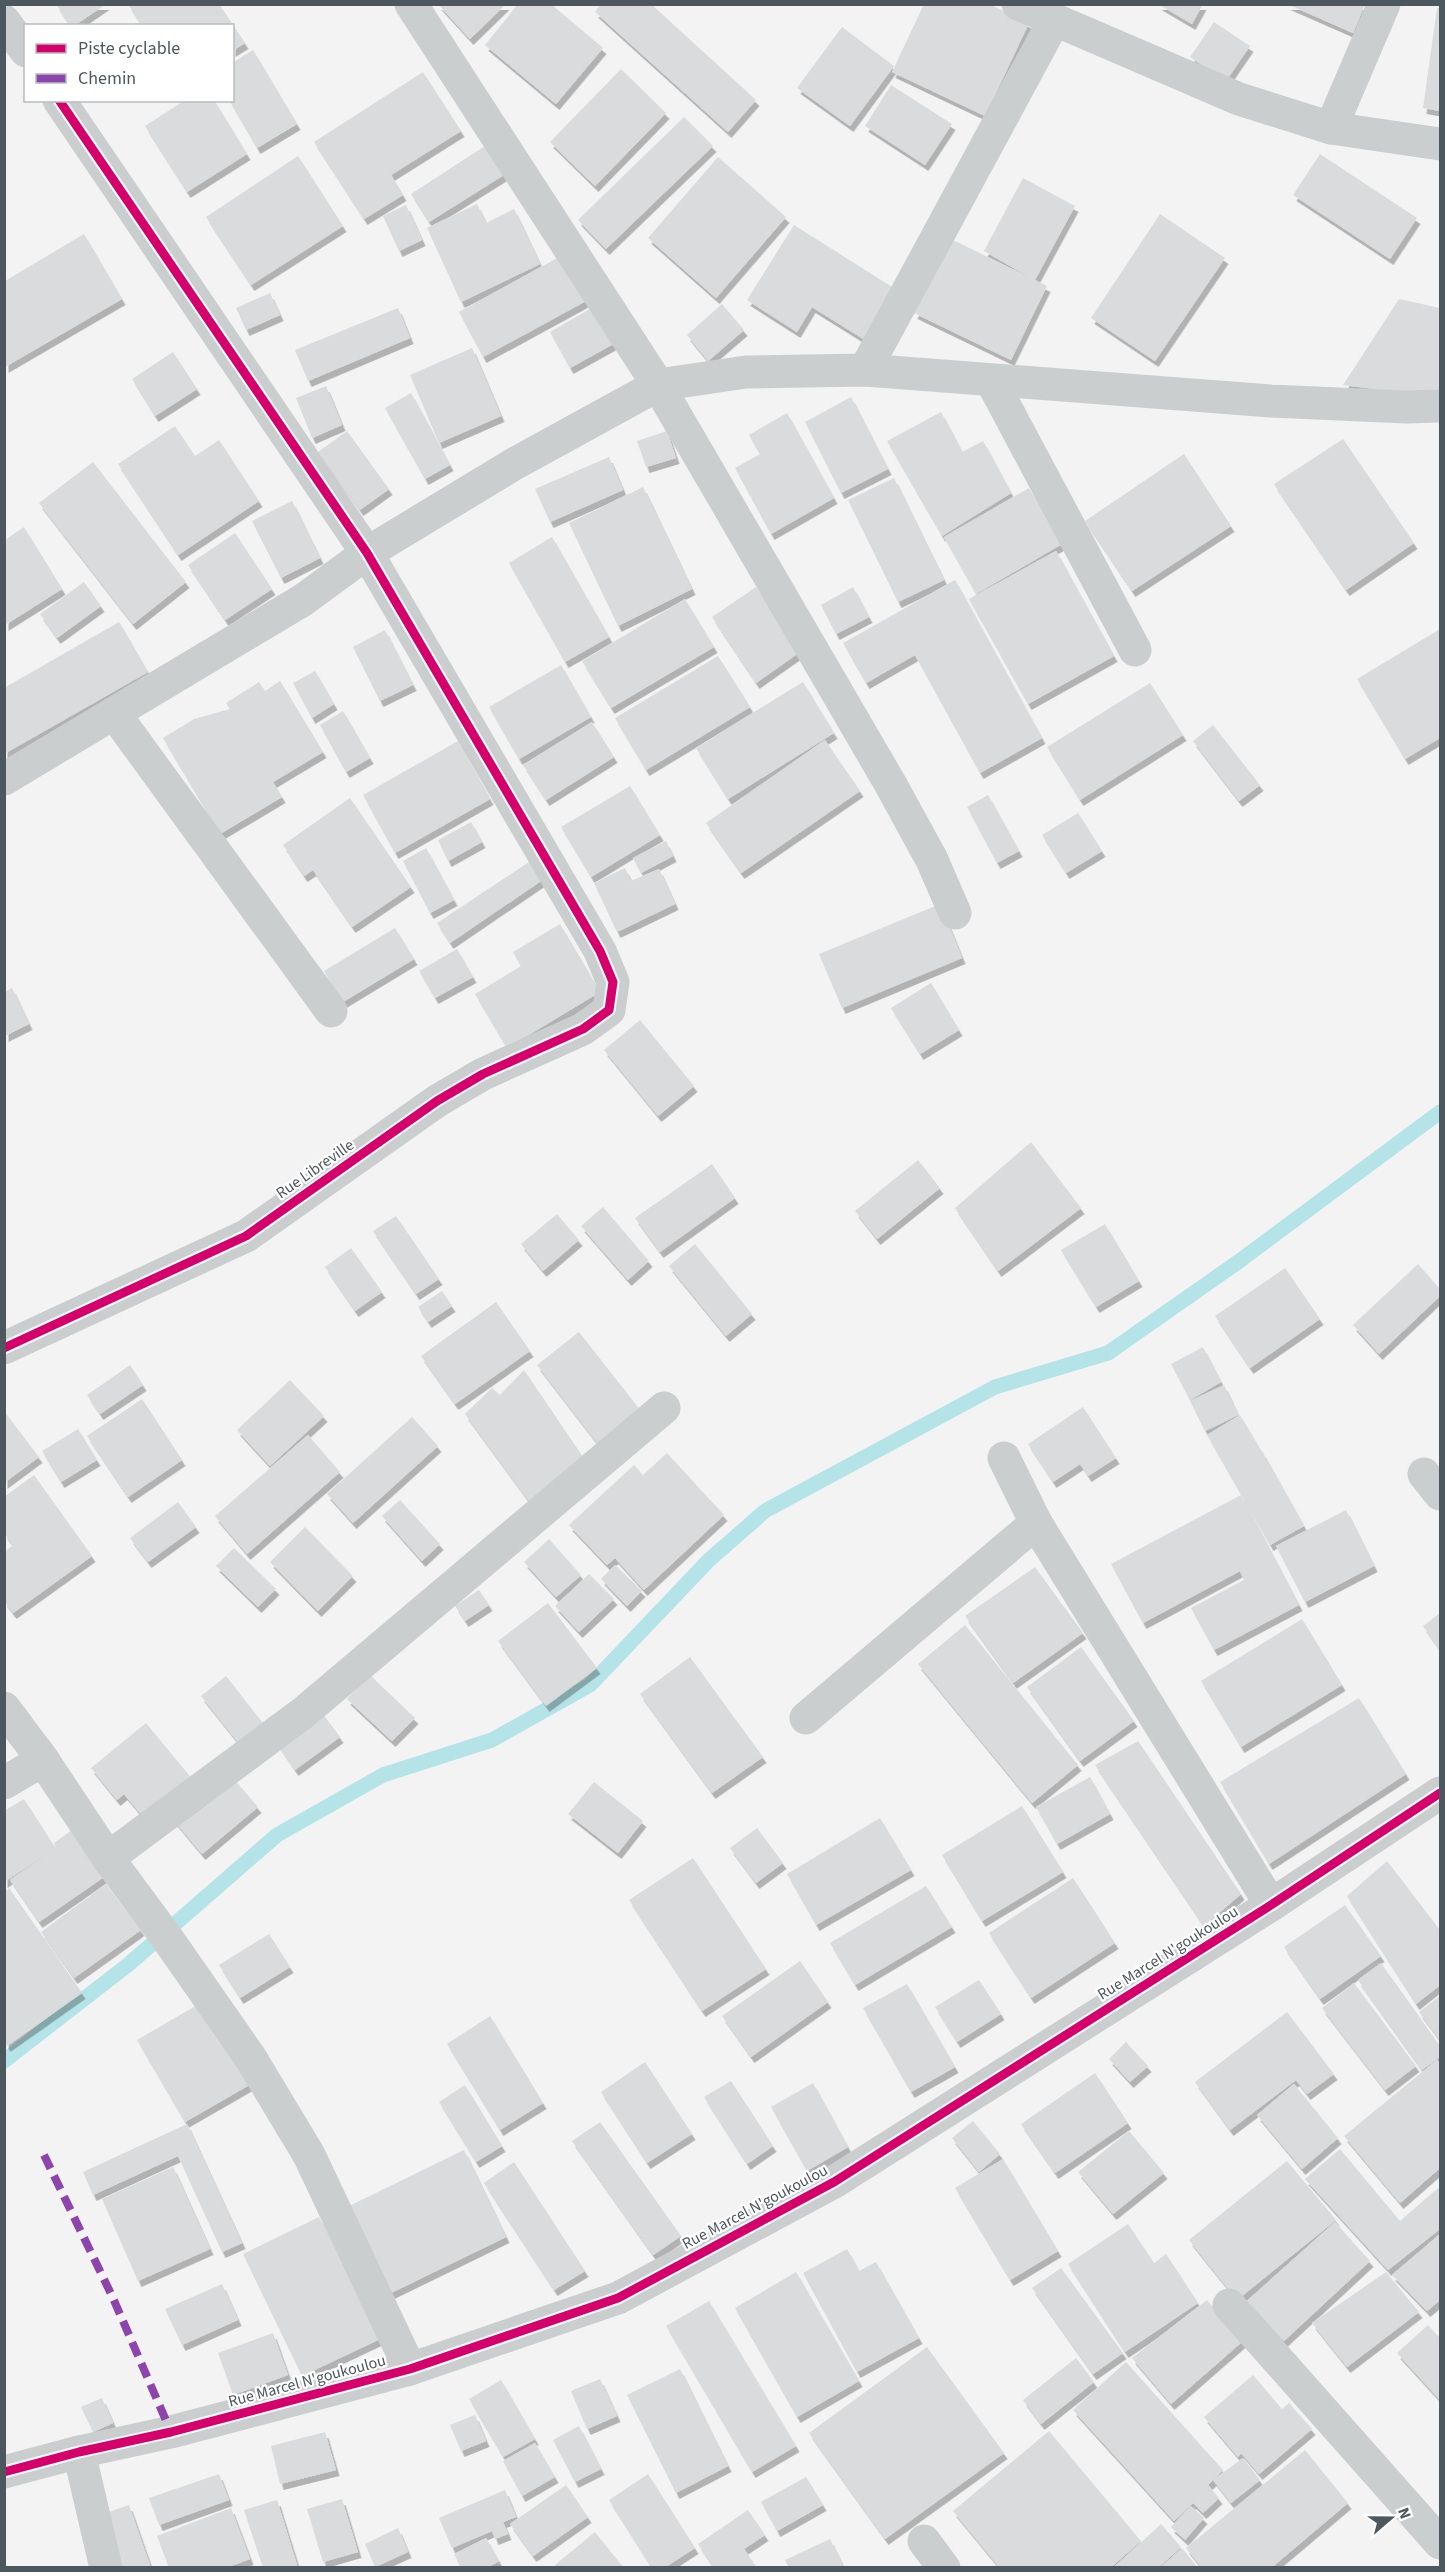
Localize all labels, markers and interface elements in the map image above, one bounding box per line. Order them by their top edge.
legend [24,24,234,102]
text: Piste cyclable [78,36,180,61]
text: Chemin [78,66,136,91]
street label: Rue Libreville [272,1134,358,1204]
street label: Rue Marcel N'goukoulou [1093,1901,1243,2005]
street label: Rue Marcel N'goukoulou [678,2159,832,2255]
street label: Rue Marcel N'goukoulou [226,2349,388,2413]
north arrow [1361,2488,1421,2548]
text: N [1392,2504,1416,2522]

